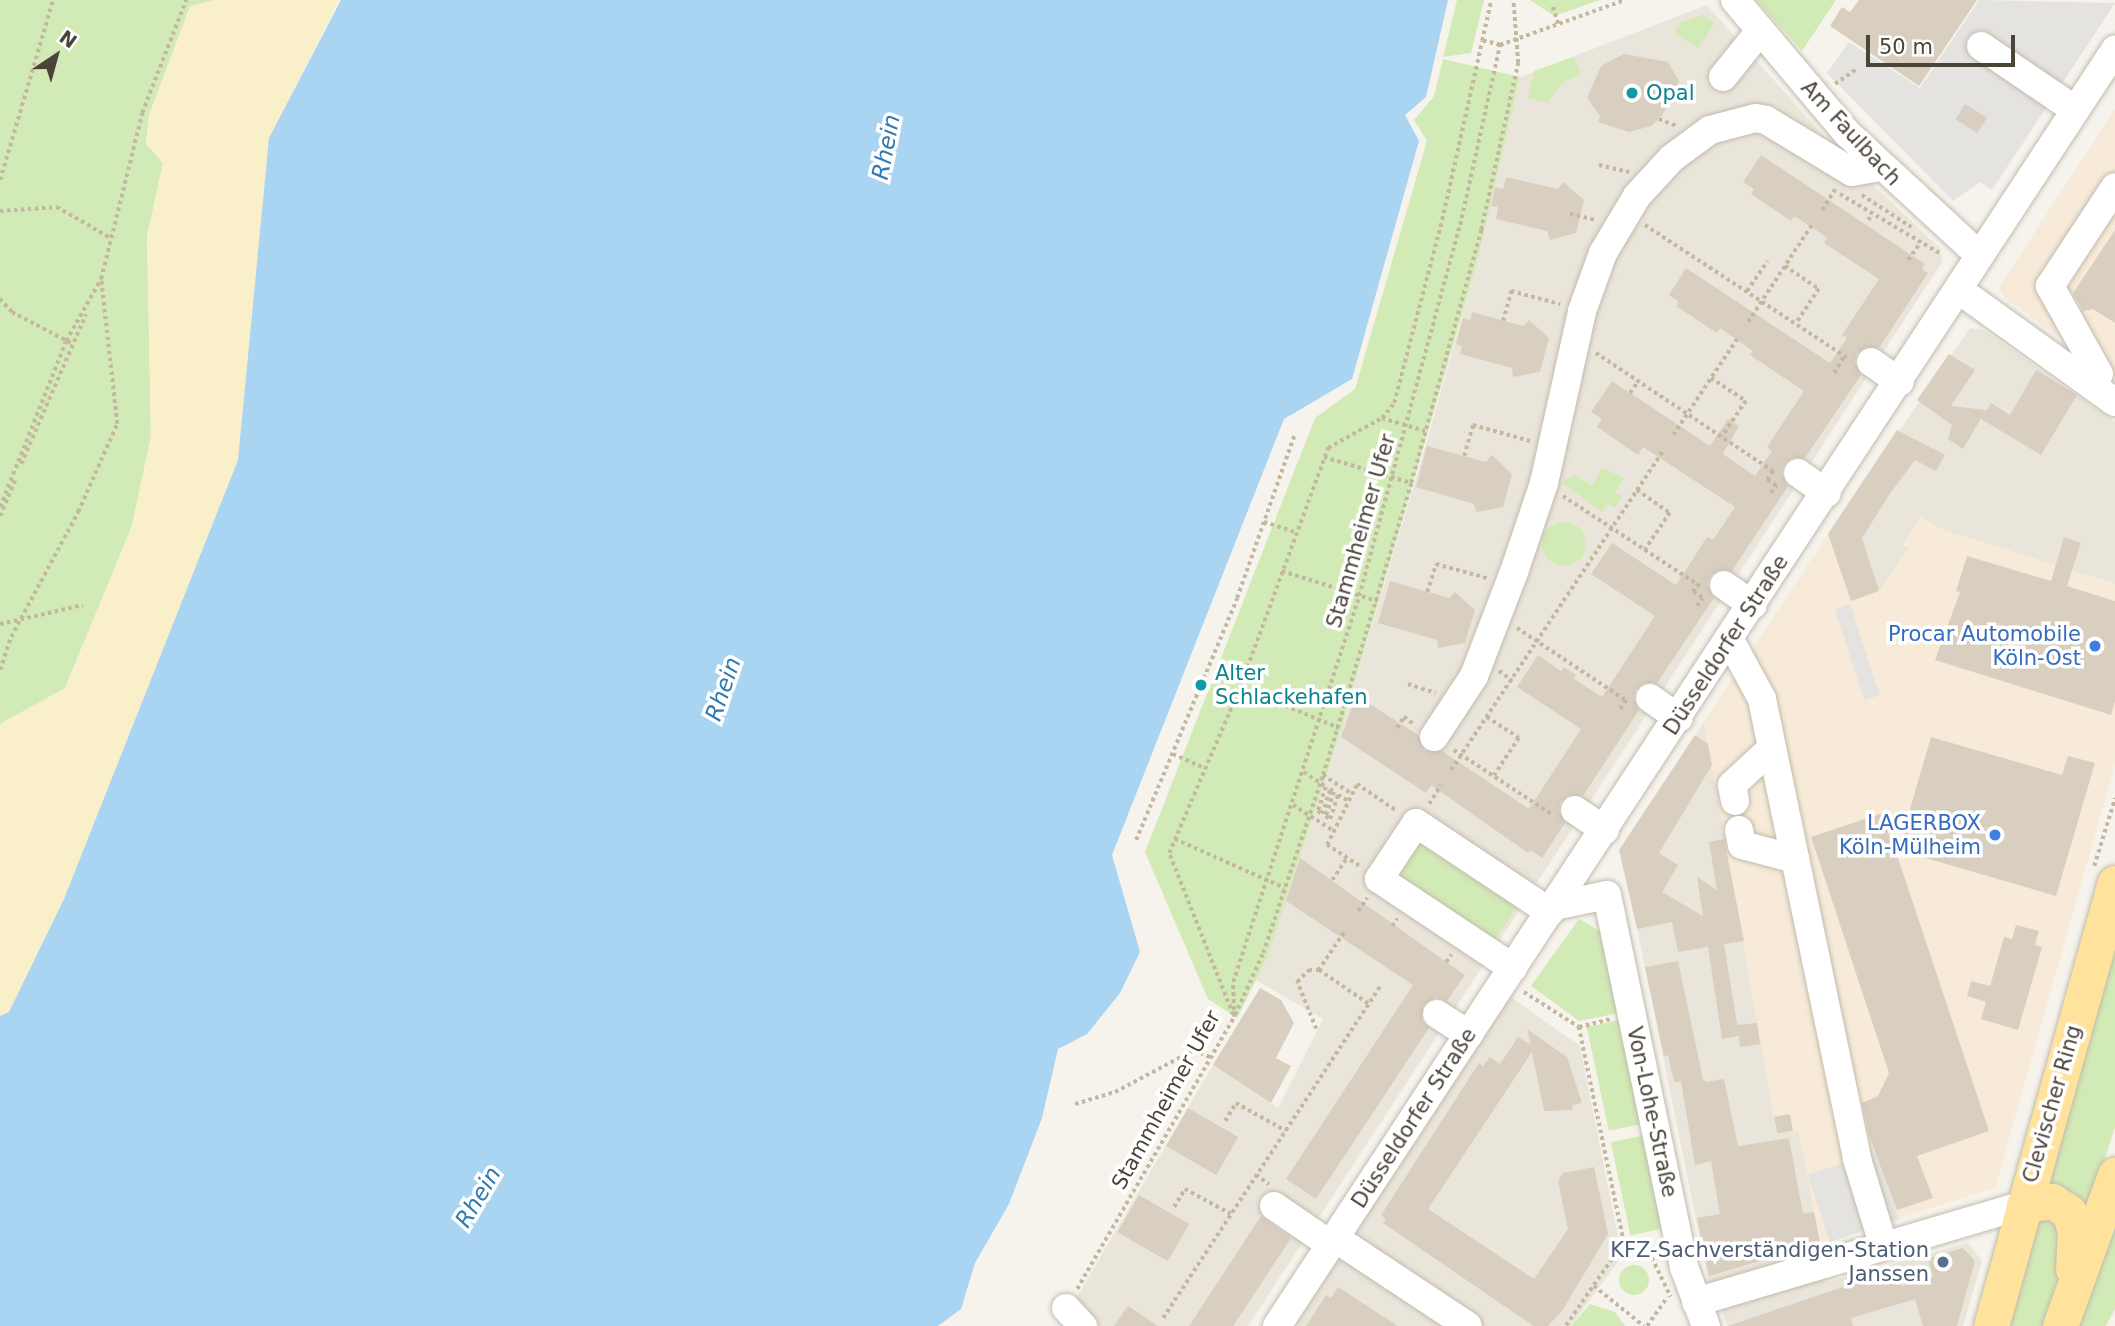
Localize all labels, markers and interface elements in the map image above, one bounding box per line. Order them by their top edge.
north arrow [21,21,91,91]
scale bar [1870,21,2019,65]
text: N [55,25,81,53]
text: 50 m [1879,35,1933,59]
street label: Am Faulbach [1796,75,1906,191]
place label: Opal [1646,80,1695,106]
marker: Opal [1624,85,1640,101]
water label: Rhein [866,112,906,182]
street label: Stammheimer Ufer [1321,431,1401,631]
street label: Düsseldorfer Straße [1658,550,1794,740]
place label: Procar Automobile Köln-Ost [1888,621,2081,671]
marker: Procar Automobile Köln-Ost [2087,638,2103,654]
water label: Rhein [699,653,747,725]
place label: Alter Schlackehafen [1215,660,1368,710]
marker: Alter Schlackehafen [1193,677,1209,693]
place label: LAGERBOX Köln-Mülheim [1839,810,1981,860]
marker: LAGERBOX Köln-Mülheim [1987,827,2003,843]
street label: Stammheimer Ufer [1106,1006,1226,1194]
street label: Clevischer Ring [2017,1022,2087,1186]
street label: Düsseldorfer Straße [1346,1023,1482,1213]
street label: Von-Lohe-Straße [1622,1024,1682,1200]
water label: Rhein [449,1162,507,1232]
place label: KFZ-Sachverständigen-Station Janssen [1610,1237,1929,1287]
marker: KFZ-Sachverständigen-Station Janssen [1935,1254,1951,1270]

